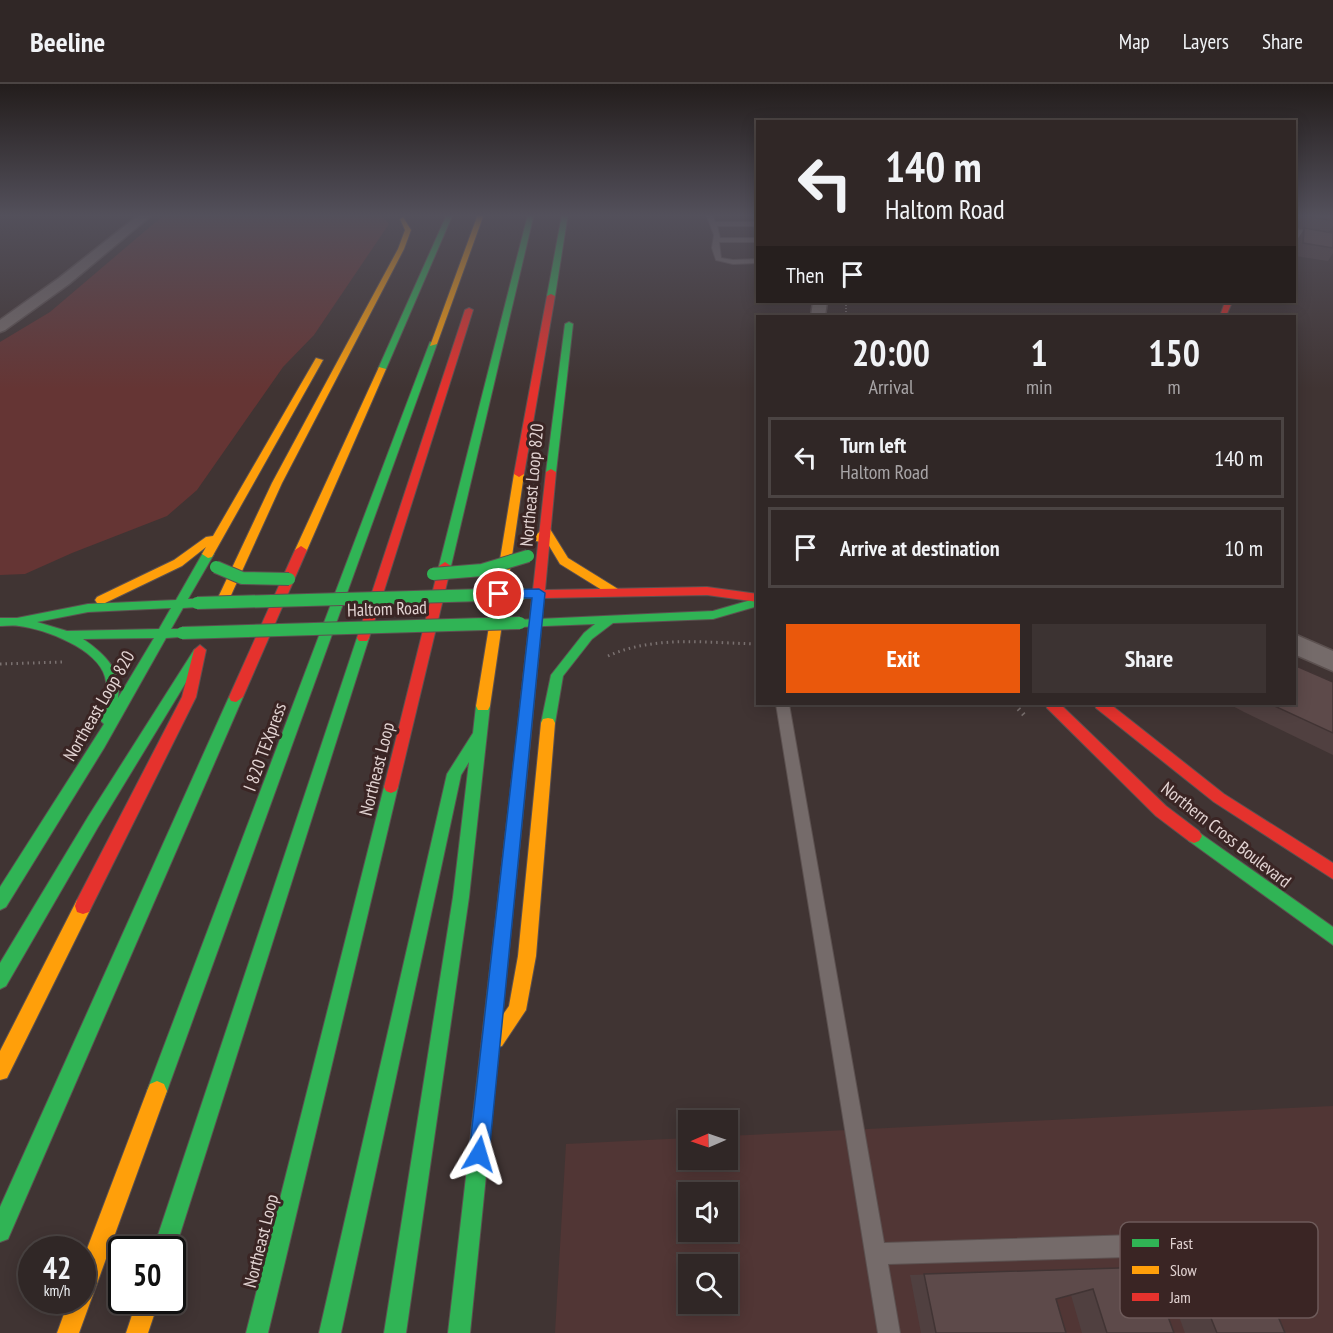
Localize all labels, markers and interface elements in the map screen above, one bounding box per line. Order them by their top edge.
text: Beeline [30,23,105,60]
text: Map [1119,28,1150,55]
text: Layers [1183,28,1229,55]
text: Share [1262,28,1303,55]
text: 140 m [885,139,982,194]
icon: left [786,144,864,222]
text: Haltom Road [885,192,1005,226]
icon: arrive [836,258,869,291]
text: Then [786,261,824,289]
text: 20:00 [852,329,930,376]
text: 1 [1030,329,1048,376]
text: 150 [1148,329,1200,376]
text: Arrival [868,374,914,400]
text: min [1026,374,1052,400]
text: m [1168,374,1181,400]
street label: Northeast Loop 820 [515,423,548,547]
text: Turn left [840,431,906,459]
icon: left [789,441,822,474]
text: 140 m [1214,444,1263,472]
text: Haltom Road [840,459,929,485]
icon: arrive [789,531,822,564]
text: Arrive at destination [840,534,1000,562]
text: 10 m [1224,534,1263,562]
pin [473,568,524,619]
icon: arrive [482,577,515,610]
street label: Haltom Road [347,596,427,621]
button: Exit [786,624,1020,693]
button: Share [1032,624,1266,693]
street label: Northeast Loop 820 [58,647,139,765]
street label: I 820 TEXpress [238,699,291,794]
street label: Northeast Loop [354,720,399,818]
street label: Northern Cross Boulevard [1157,777,1296,893]
north arrow [678,1110,738,1170]
map controls [678,1110,738,1314]
position arrow [447,1122,511,1186]
button: sound [678,1182,738,1242]
street label: Northeast Loop [238,1192,283,1290]
legend [1120,1222,1318,1318]
text: Fast [1170,1233,1193,1253]
speed limit sign: 50 [108,1236,186,1314]
text: 42 [43,1248,71,1287]
button: search [678,1254,738,1314]
text: Slow [1170,1260,1197,1280]
text: km/h [44,1281,70,1300]
text: Jam [1169,1287,1191,1307]

